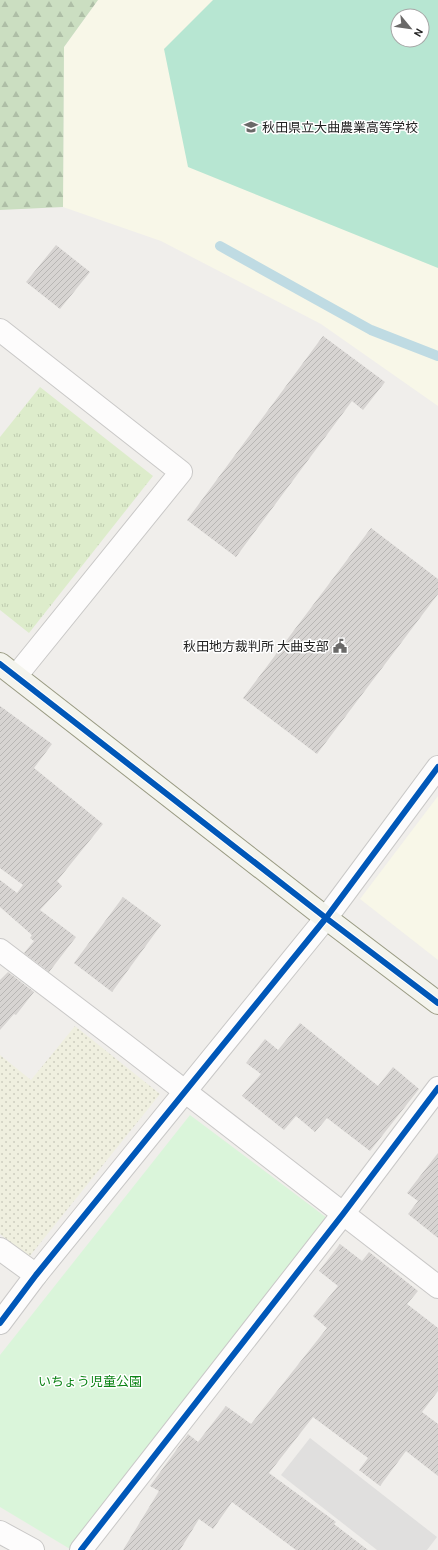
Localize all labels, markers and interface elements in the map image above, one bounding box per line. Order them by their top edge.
north arrow [390,8,430,48]
text: N [411,26,426,39]
school or university icon: 秋田県立大曲農業高等学校 [243,119,259,135]
place label: 秋田県立大曲農業高等学校 [262,120,418,135]
public building icon: 秋田地方裁判所 大曲支部 [332,638,348,654]
place label: 秋田地方裁判所 大曲支部 [183,639,329,654]
park label: いちょう児童公園 [38,1374,142,1389]

